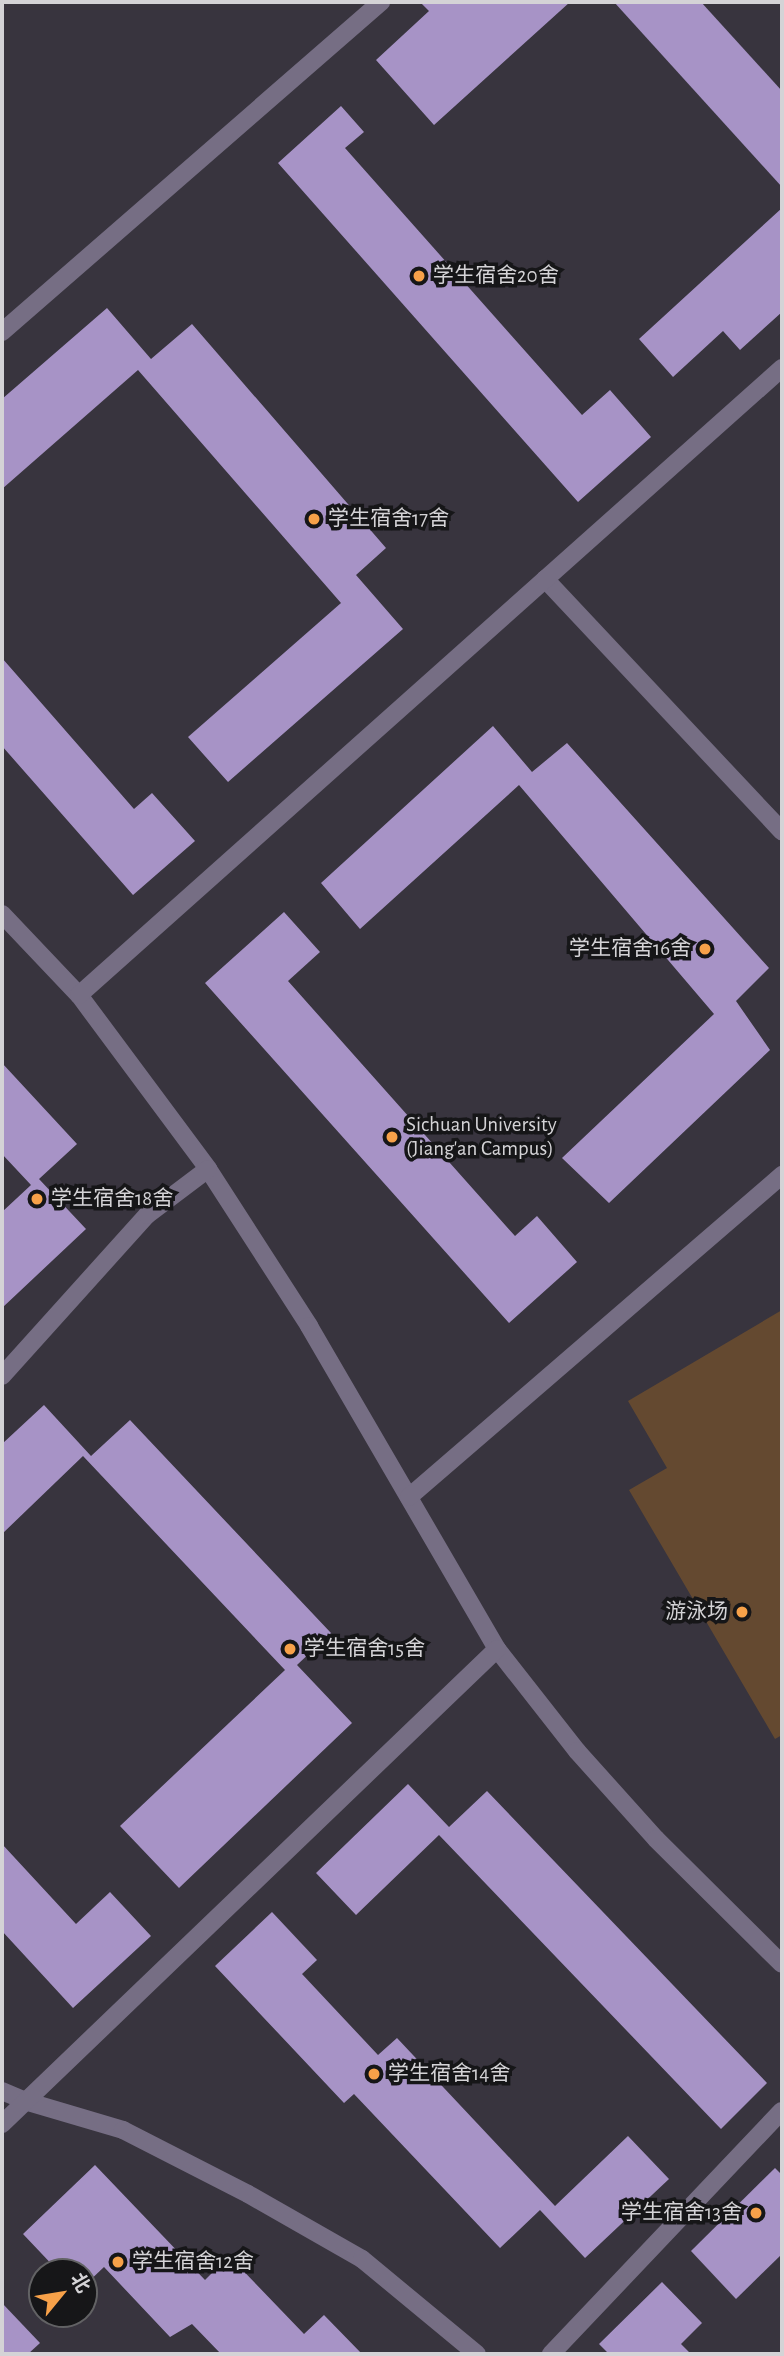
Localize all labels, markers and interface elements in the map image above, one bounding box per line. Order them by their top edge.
place label: 学生宿舍20舍 [433,263,559,289]
marker: 学生宿舍20舍 [411,268,427,284]
place label: 学生宿舍17舍 [328,506,449,532]
marker: 学生宿舍17舍 [306,511,322,527]
place label: 学生宿舍16舍 [569,936,691,962]
marker: 学生宿舍16舍 [697,941,713,957]
place label: Sichuan University (Jiang'an Campus) [406,1112,557,1162]
marker: Sichuan University (Jiang'an Campus) [384,1129,400,1145]
place label: 学生宿舍18舍 [51,1186,173,1212]
marker: 学生宿舍18舍 [29,1191,45,1207]
place label: 游泳场 [665,1599,728,1625]
marker: 游泳场 [734,1604,750,1620]
place label: 学生宿舍15舍 [304,1636,425,1662]
marker: 学生宿舍15舍 [282,1641,298,1657]
place label: 学生宿舍14舍 [388,2061,510,2087]
marker: 学生宿舍14舍 [366,2066,382,2082]
place label: 学生宿舍13舍 [621,2200,742,2226]
marker: 学生宿舍13舍 [748,2205,764,2221]
place label: 学生宿舍12舍 [132,2249,254,2275]
marker: 学生宿舍12舍 [110,2254,126,2270]
north arrow [28,2258,98,2328]
text: 北 [67,2270,93,2296]

